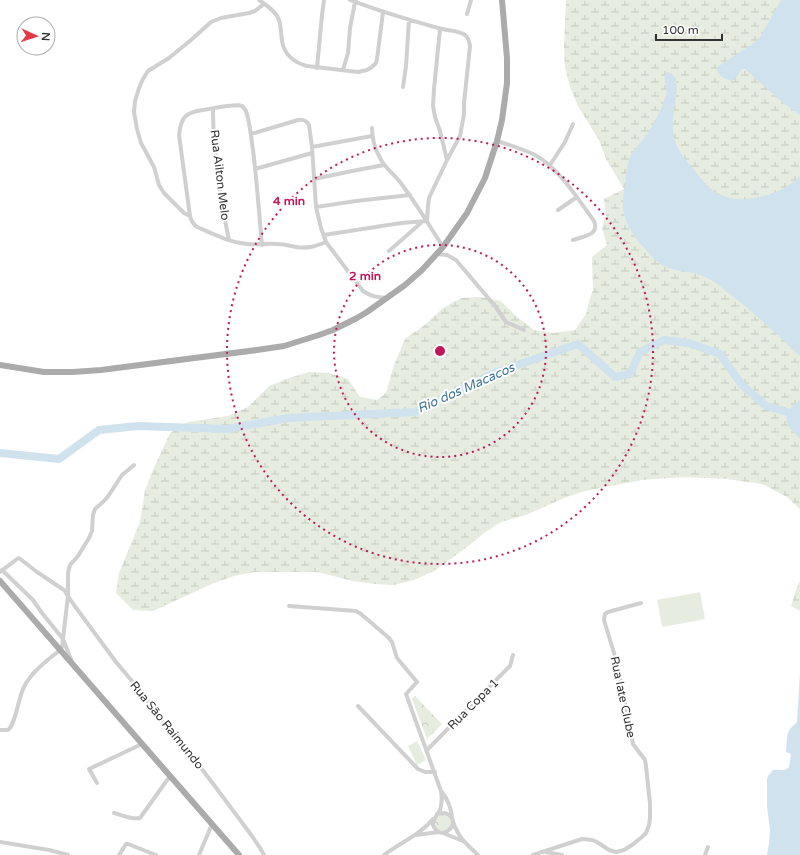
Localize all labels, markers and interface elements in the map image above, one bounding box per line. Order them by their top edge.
north arrow [16,16,56,56]
scale bar [656,16,722,42]
text: 100 m [662,23,699,37]
text: N [39,32,52,41]
street label: Rua Ailton Melo [207,129,233,221]
text: 4 min [273,194,305,208]
text: 2 min [349,269,381,283]
centre of rings [433,344,447,358]
water label: Rio dos Macacos [415,359,518,417]
street label: Rua Iate Clube [608,655,639,739]
street label: Rua Copa 1 [445,676,501,732]
street label: Rua São Raimundo [127,678,207,772]

